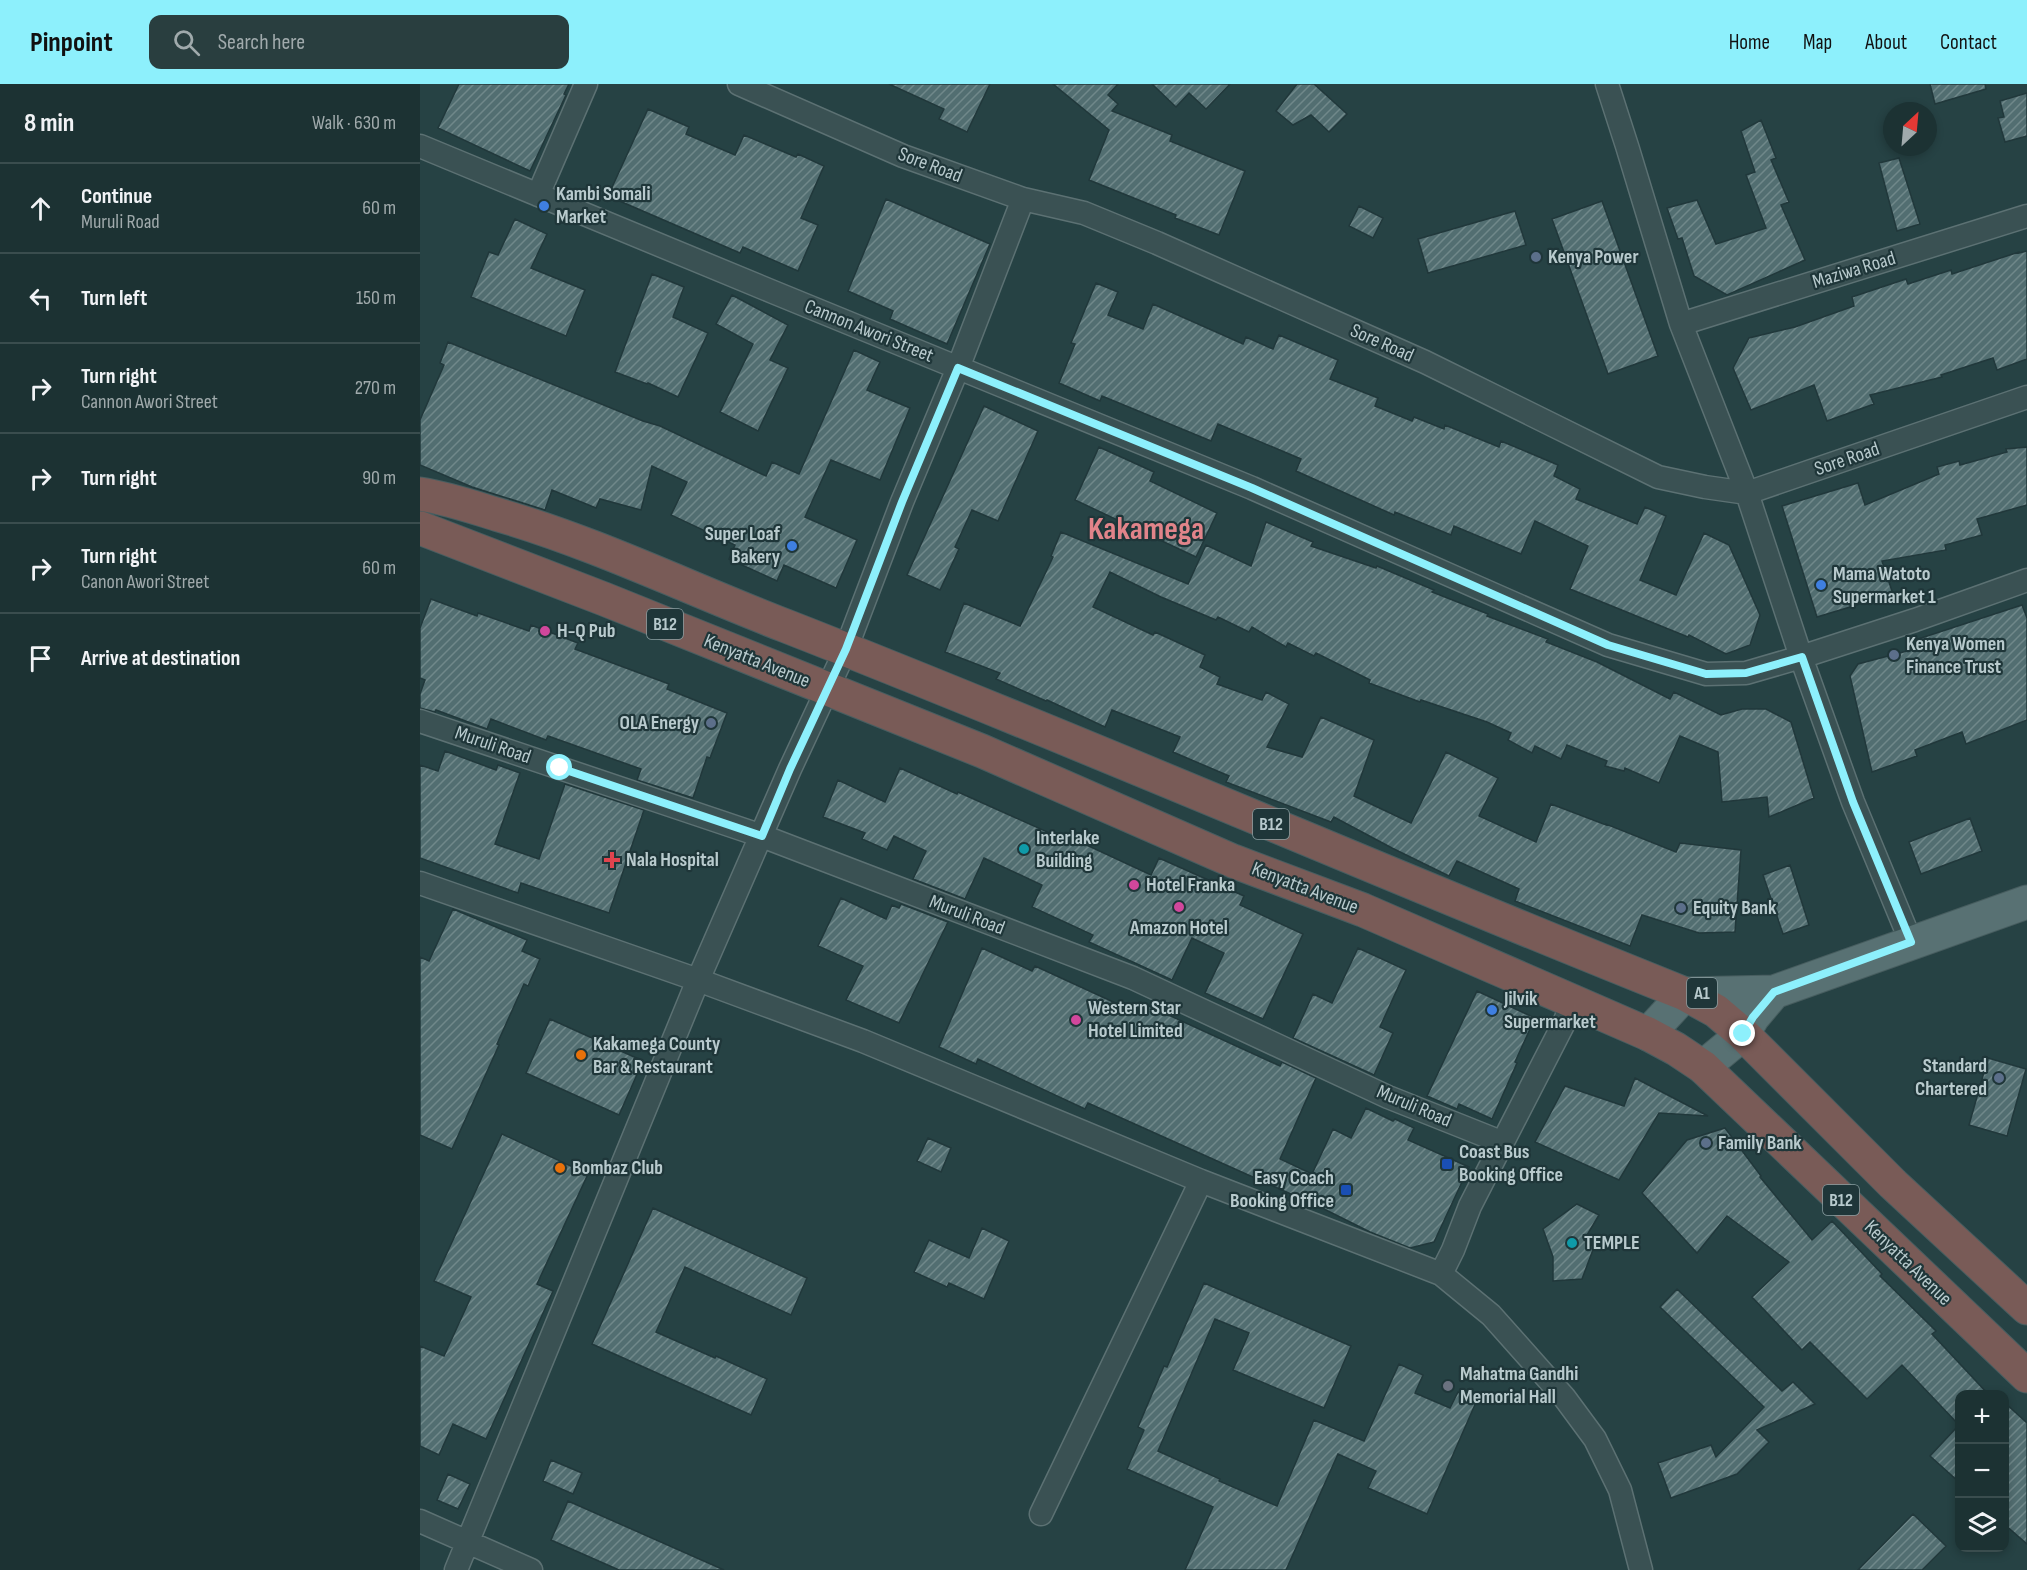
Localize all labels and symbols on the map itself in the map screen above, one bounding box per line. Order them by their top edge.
north arrow [1883,102,1937,156]
street label: Sore Road [895,142,965,188]
place label: Kambi Somali Market [556,182,651,229]
marker: Kambi Somali Market [537,199,551,213]
place label: Kenya Power [1548,245,1639,269]
street label: Maziwa Road [1810,246,1898,294]
marker: Kenya Power [1529,250,1543,264]
street label: Cannon Awori Street [801,294,937,368]
street label: Sore Road [1347,318,1417,368]
street label: Sore Road [1811,437,1883,481]
district label: Kakamega [1088,510,1204,549]
place label: Super Loaf Bakery [705,522,781,569]
marker: Super Loaf Bakery [785,539,799,553]
place label: Mama Watoto Supermarket 1 [1833,562,1936,609]
marker: Mama Watoto Supermarket 1 [1814,578,1828,592]
road number: B12 [647,609,683,639]
place label: H-Q Pub [557,619,615,643]
marker: H-Q Pub [538,624,552,638]
street label: Kenyatta Avenue [700,629,814,693]
place label: Kenya Women Finance Trust [1906,632,2005,679]
marker: Kenya Women Finance Trust [1887,648,1901,662]
place label: OLA Energy [620,711,700,735]
marker: OLA Energy [704,716,718,730]
street label: Muruli Road [452,721,534,769]
route start [546,754,572,780]
road number: B12 [1253,809,1289,839]
place label: Interlake Building [1036,826,1100,873]
marker: Interlake Building [1017,842,1031,856]
place label: Nala Hospital [626,848,719,872]
marker: Nala Hospital [603,851,621,869]
street label: Kenyatta Avenue [1248,857,1362,919]
place label: Hotel Franka [1146,873,1235,897]
marker: Hotel Franka [1127,878,1141,892]
street label: Muruli Road [926,890,1008,940]
place label: Equity Bank [1693,896,1777,920]
marker: Amazon Hotel [1172,900,1186,914]
marker: Equity Bank [1674,901,1688,915]
place label: Amazon Hotel [1129,916,1228,940]
road number: A1 [1687,978,1717,1008]
place label: Jilvik Supermarket [1503,987,1596,1034]
place label: Western Star Hotel Limited [1088,996,1183,1043]
marker: Jilvik Supermarket [1485,1003,1499,1017]
marker: Western Star Hotel Limited [1069,1013,1083,1027]
route end [1729,1020,1755,1046]
place label: Kakamega County Bar & Restaurant [593,1032,721,1079]
marker: Kakamega County Bar & Restaurant [574,1048,588,1062]
place label: Standard Chartered [1915,1054,1987,1101]
marker: Standard Chartered [1992,1071,2006,1085]
street label: Muruli Road [1373,1080,1455,1132]
place label: Family Bank [1718,1131,1802,1155]
marker: Family Bank [1699,1136,1713,1150]
place label: Coast Bus Booking Office [1459,1140,1563,1187]
place label: Bombaz Club [572,1156,663,1180]
marker: Coast Bus Booking Office [1440,1157,1454,1171]
marker: Bombaz Club [553,1161,567,1175]
place label: Easy Coach Booking Office [1230,1166,1334,1213]
marker: Easy Coach Booking Office [1339,1183,1353,1197]
road number: B12 [1823,1185,1859,1215]
street label: Kenyatta Avenue [1859,1215,1957,1311]
place label: TEMPLE [1584,1231,1640,1255]
marker: TEMPLE [1565,1236,1579,1250]
place label: Mahatma Gandhi Memorial Hall [1460,1362,1578,1409]
marker: Mahatma Gandhi Memorial Hall [1441,1379,1455,1393]

